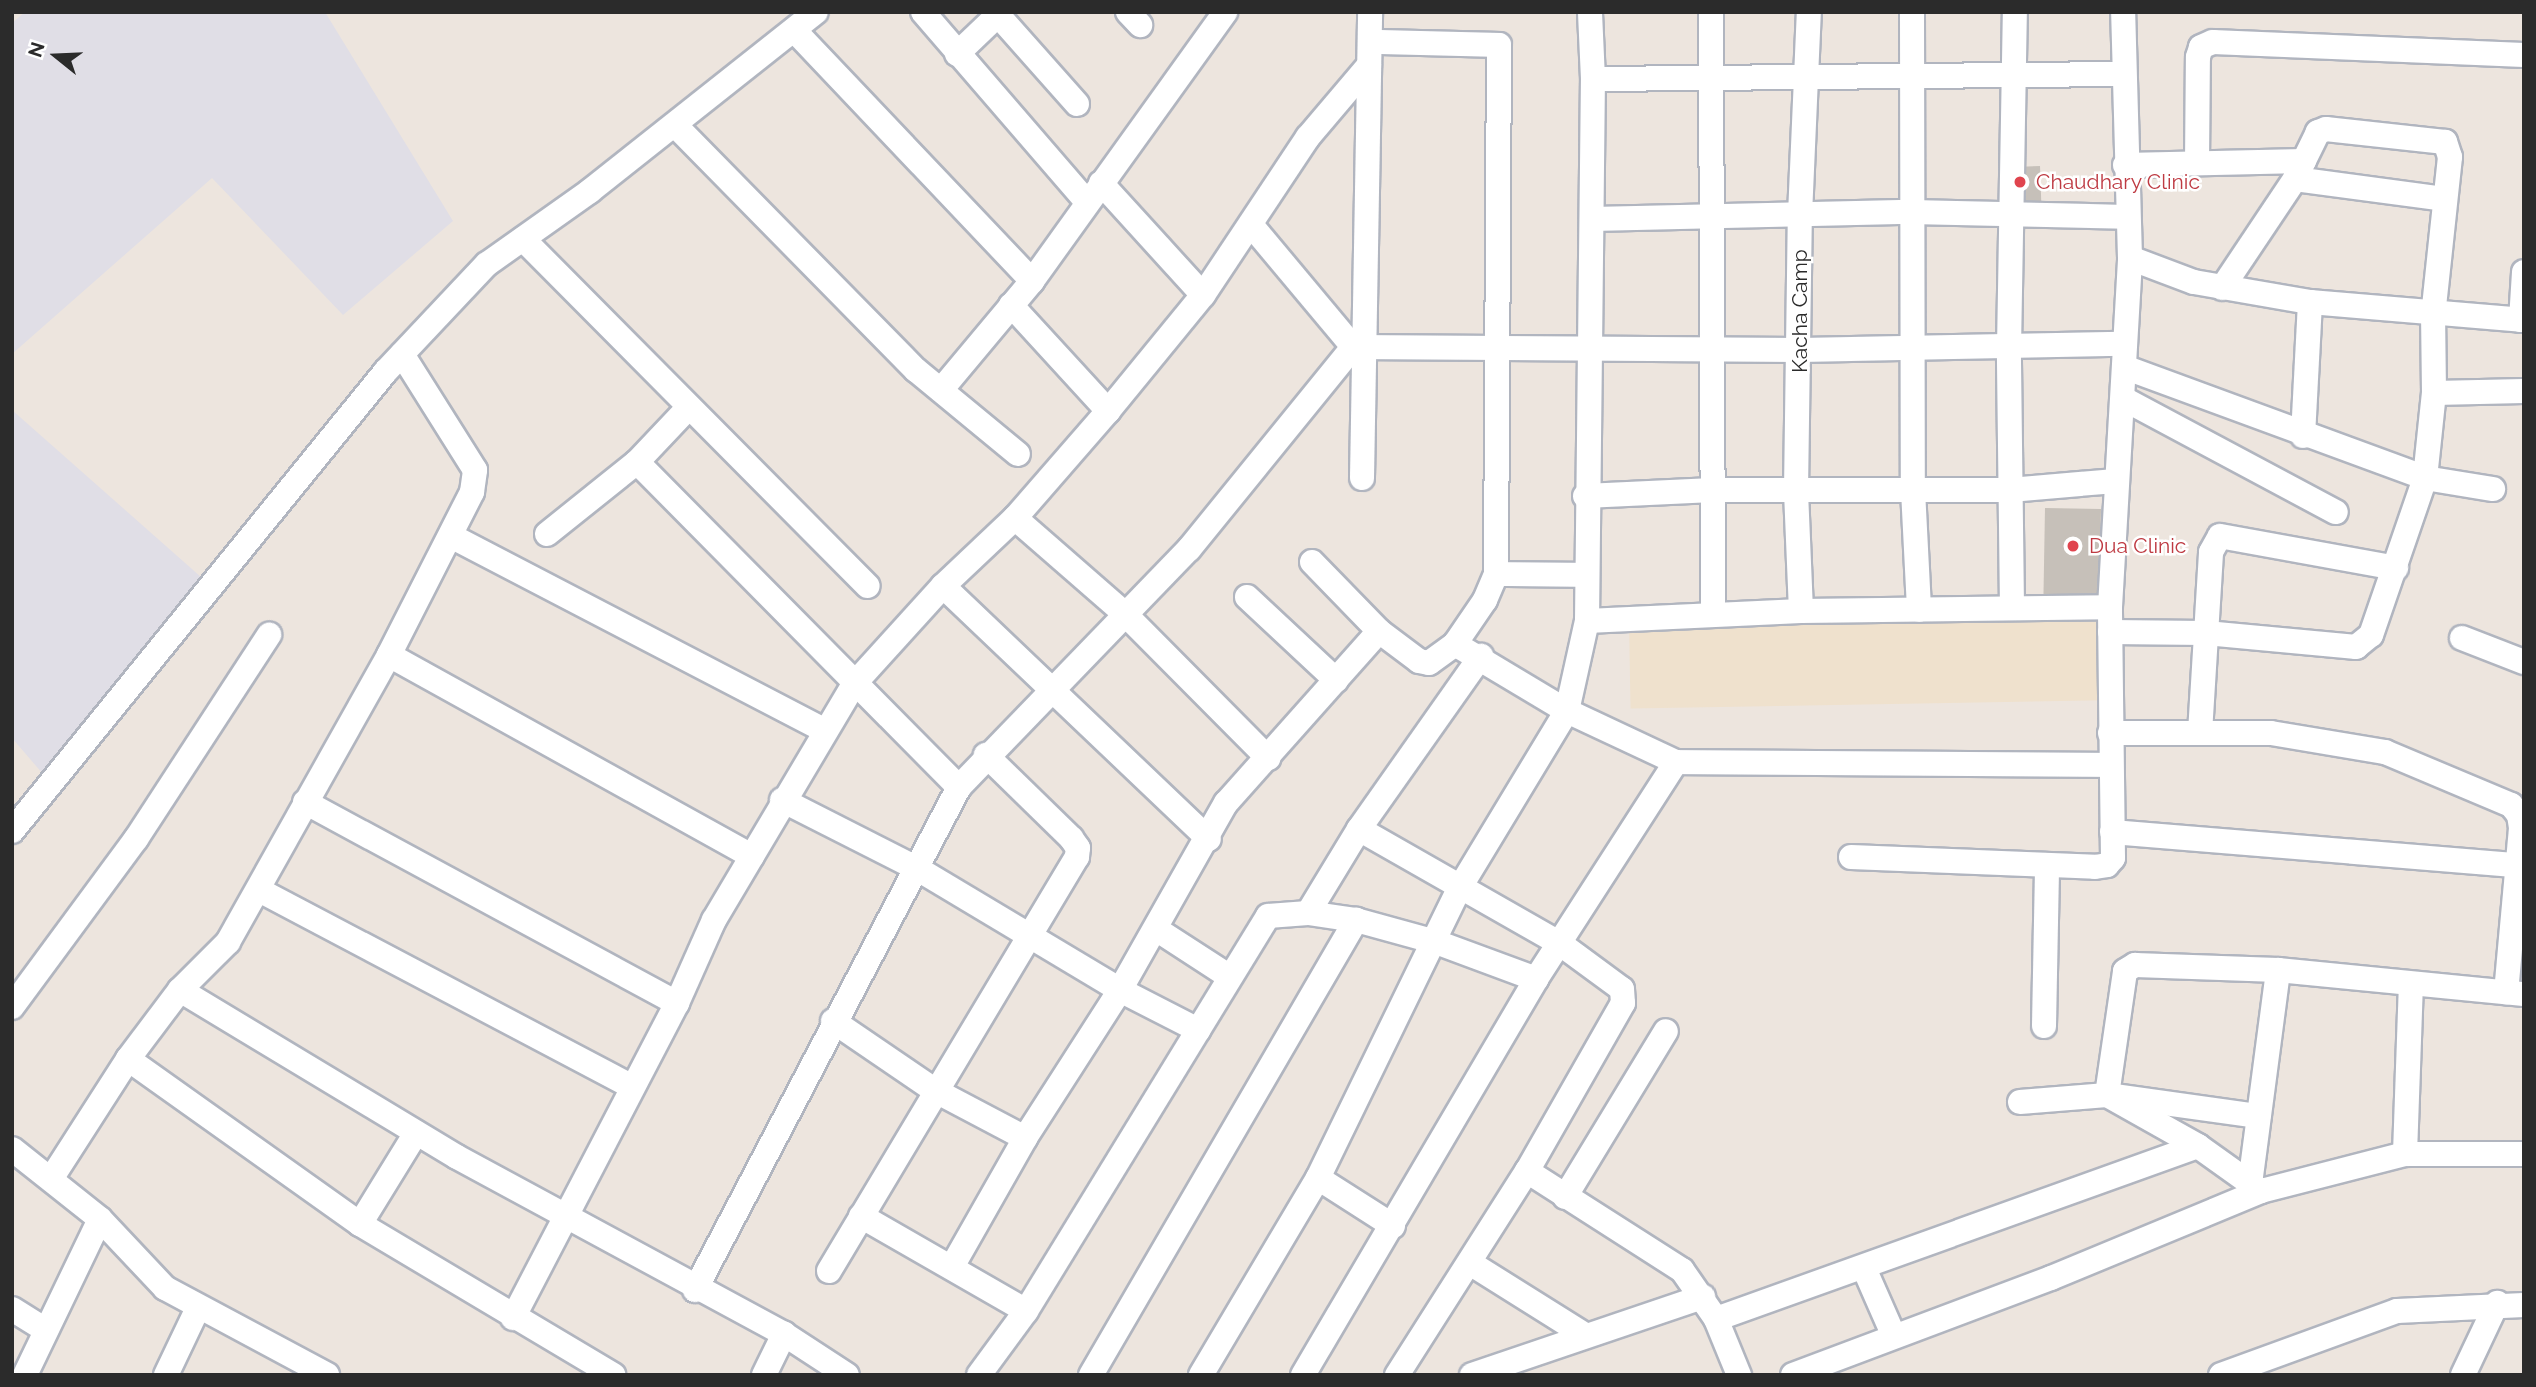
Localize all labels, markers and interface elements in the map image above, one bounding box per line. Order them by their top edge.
north arrow [21,21,91,91]
text: N [23,39,49,60]
place label: Chaudhary Clinic [2036,169,2200,195]
marker: Chaudhary Clinic [2010,172,2030,192]
street label: Kacha Camp [1787,249,1813,373]
place label: Dua Clinic [2089,533,2186,559]
marker: Dua Clinic [2063,536,2083,556]

